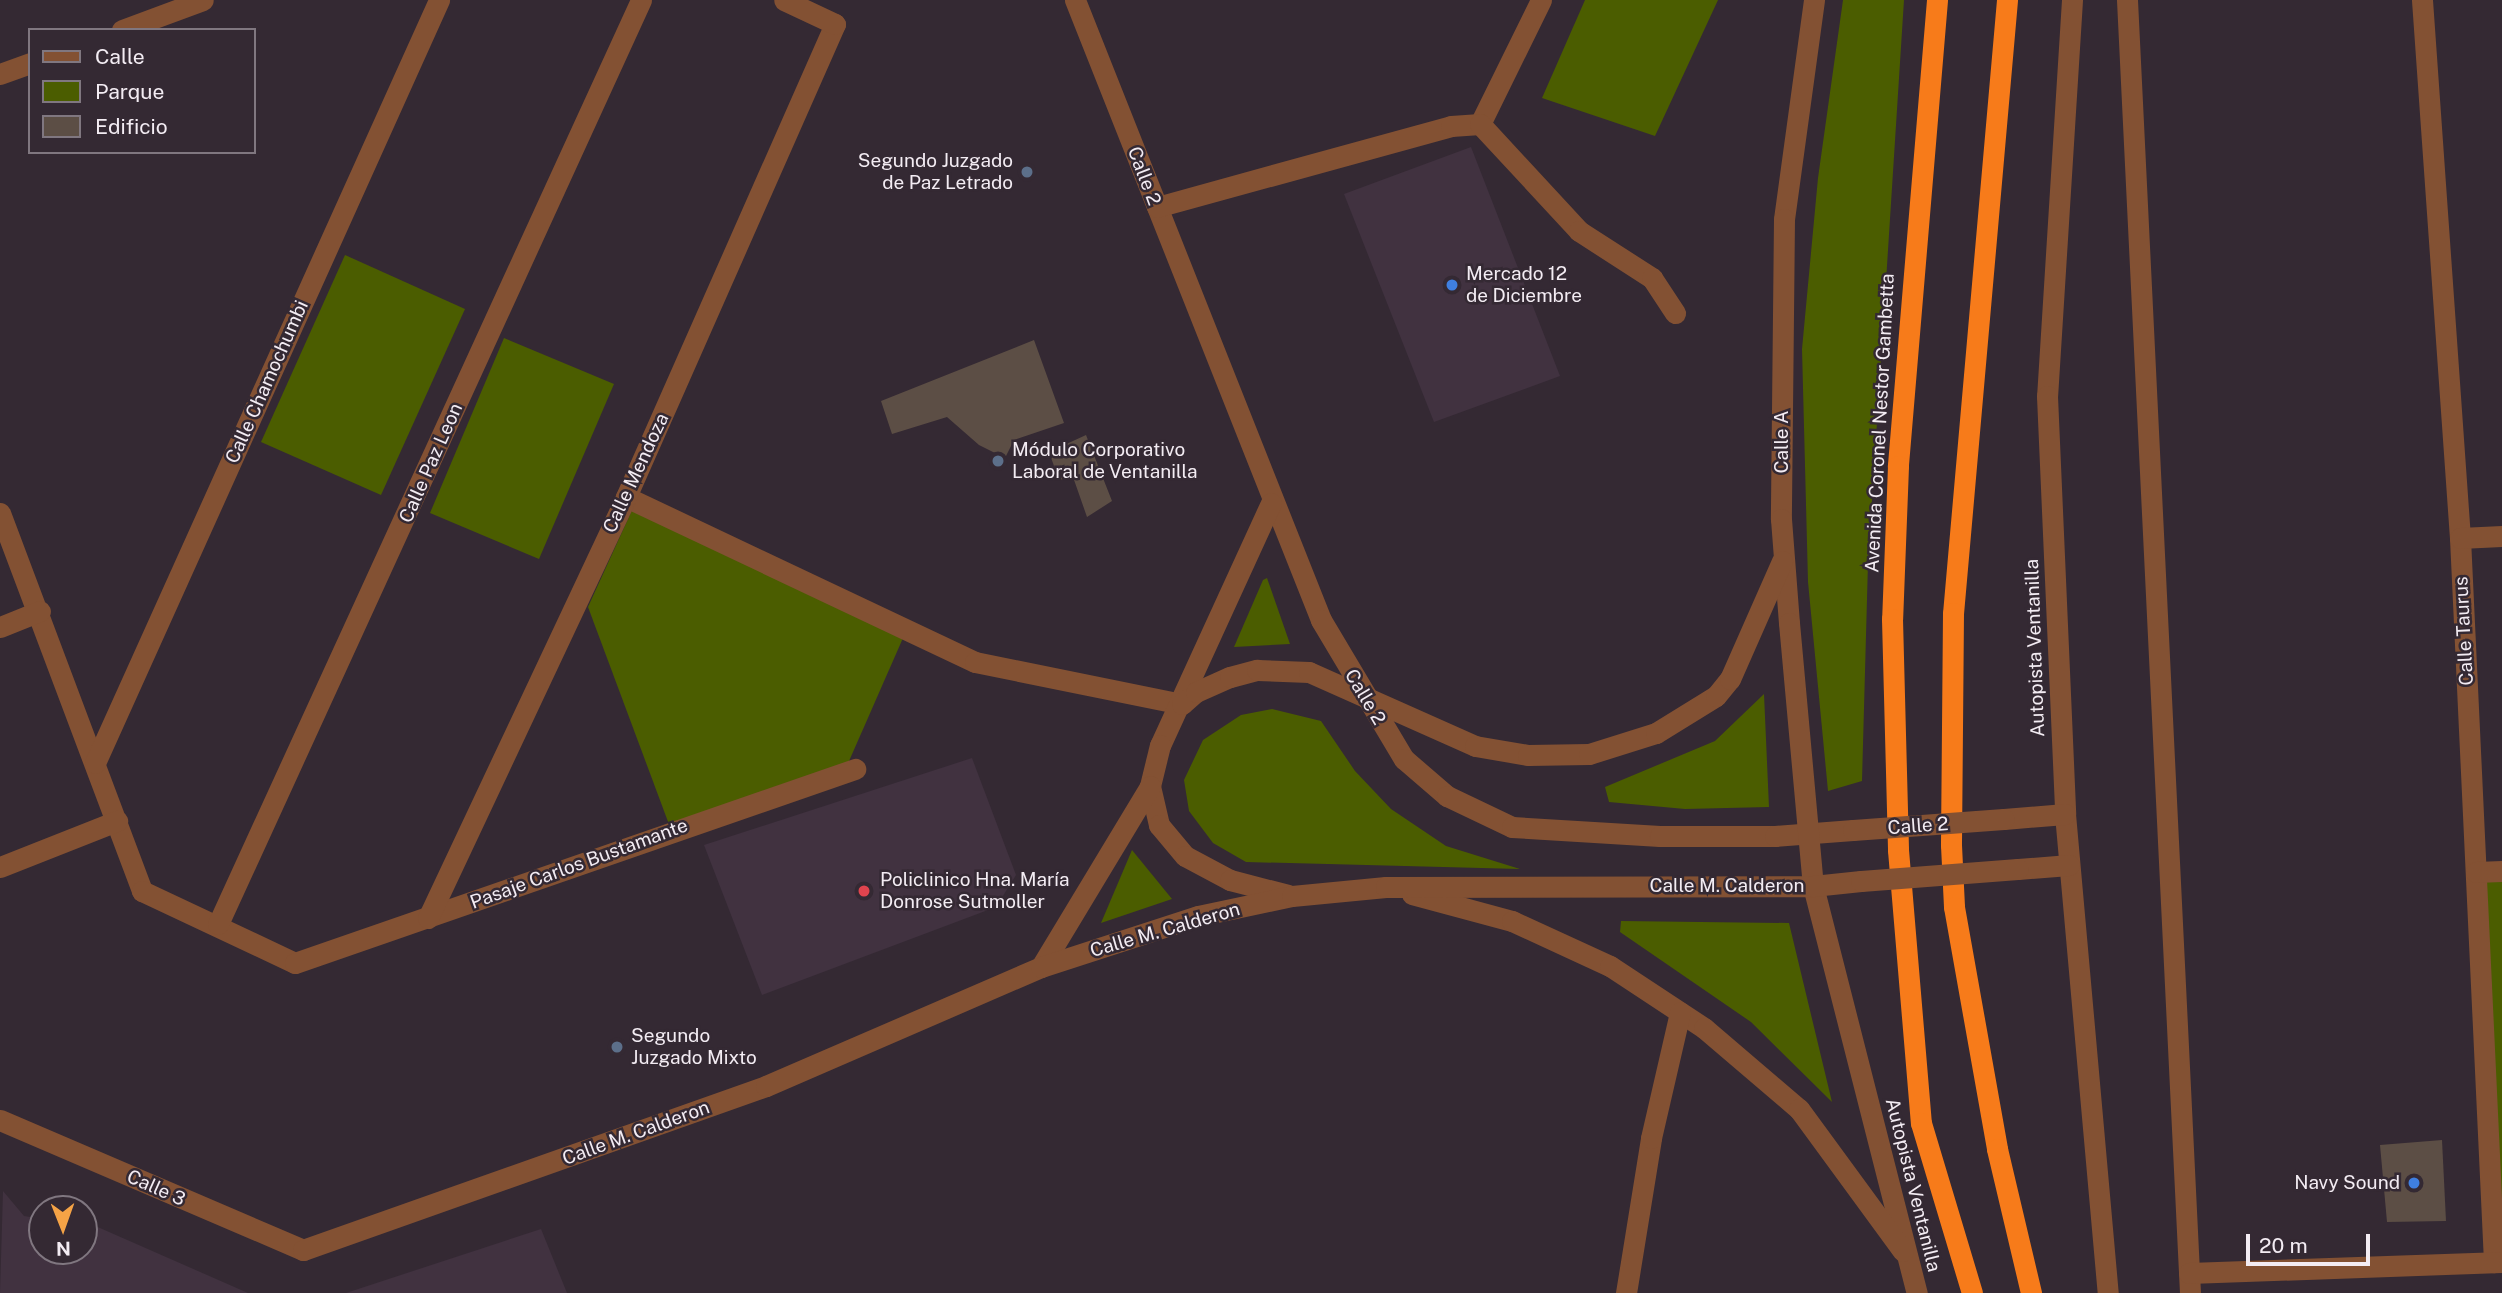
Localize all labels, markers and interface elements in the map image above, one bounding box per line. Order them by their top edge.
legend [28,28,256,154]
text: Calle [95,44,145,69]
text: Parque [95,79,164,104]
text: Edificio [95,114,168,139]
street label: Calle 2 [1122,143,1166,209]
place label: Segundo Juzgado de Paz Letrado [858,150,1013,194]
marker: Segundo Juzgado de Paz Letrado [1019,164,1035,180]
place label: Mercado 12 de Diciembre [1466,263,1582,307]
street label: Avenida Coronel Nestor Gambetta [1861,273,1899,573]
marker: Mercado 12 de Diciembre [1444,277,1460,293]
street label: Calle Chamochumbi [221,297,313,467]
street label: Calle Paz Leon [394,400,468,526]
street label: Calle Mendoza [598,409,674,537]
street label: Calle A [1771,410,1793,474]
place label: Módulo Corporativo Laboral de Ventanilla [1012,439,1198,483]
marker: Módulo Corporativo Laboral de Ventanilla [990,453,1006,469]
street label: Autopista Ventanilla [2020,558,2050,738]
street label: Calle Taurus [2450,576,2478,686]
street label: Calle 2 [1340,665,1390,729]
street label: Calle 2 [1887,813,1949,839]
street label: Pasaje Carlos Bustamante [467,814,691,914]
place label: Policlinico Hna. María Donrose Sutmoller [880,869,1070,913]
street label: Calle M. Calderon [1649,875,1805,897]
marker: Policlinico Hna. María Donrose Sutmoller [854,881,874,901]
street label: Calle M. Calderon [1087,898,1243,962]
place label: Segundo Juzgado Mixto [631,1025,757,1069]
marker: Segundo Juzgado Mixto [609,1039,625,1055]
street label: Calle M. Calderon [559,1096,713,1170]
street label: Autopista Ventanilla [1880,1096,1946,1274]
street label: Calle 3 [123,1165,189,1211]
place label: Navy Sound [2294,1172,2400,1194]
marker: Navy Sound [2406,1175,2422,1191]
north arrow [28,1195,98,1265]
scale bar [2250,1220,2374,1264]
text: 20 m [2259,1233,2308,1258]
text: N [56,1238,71,1260]

